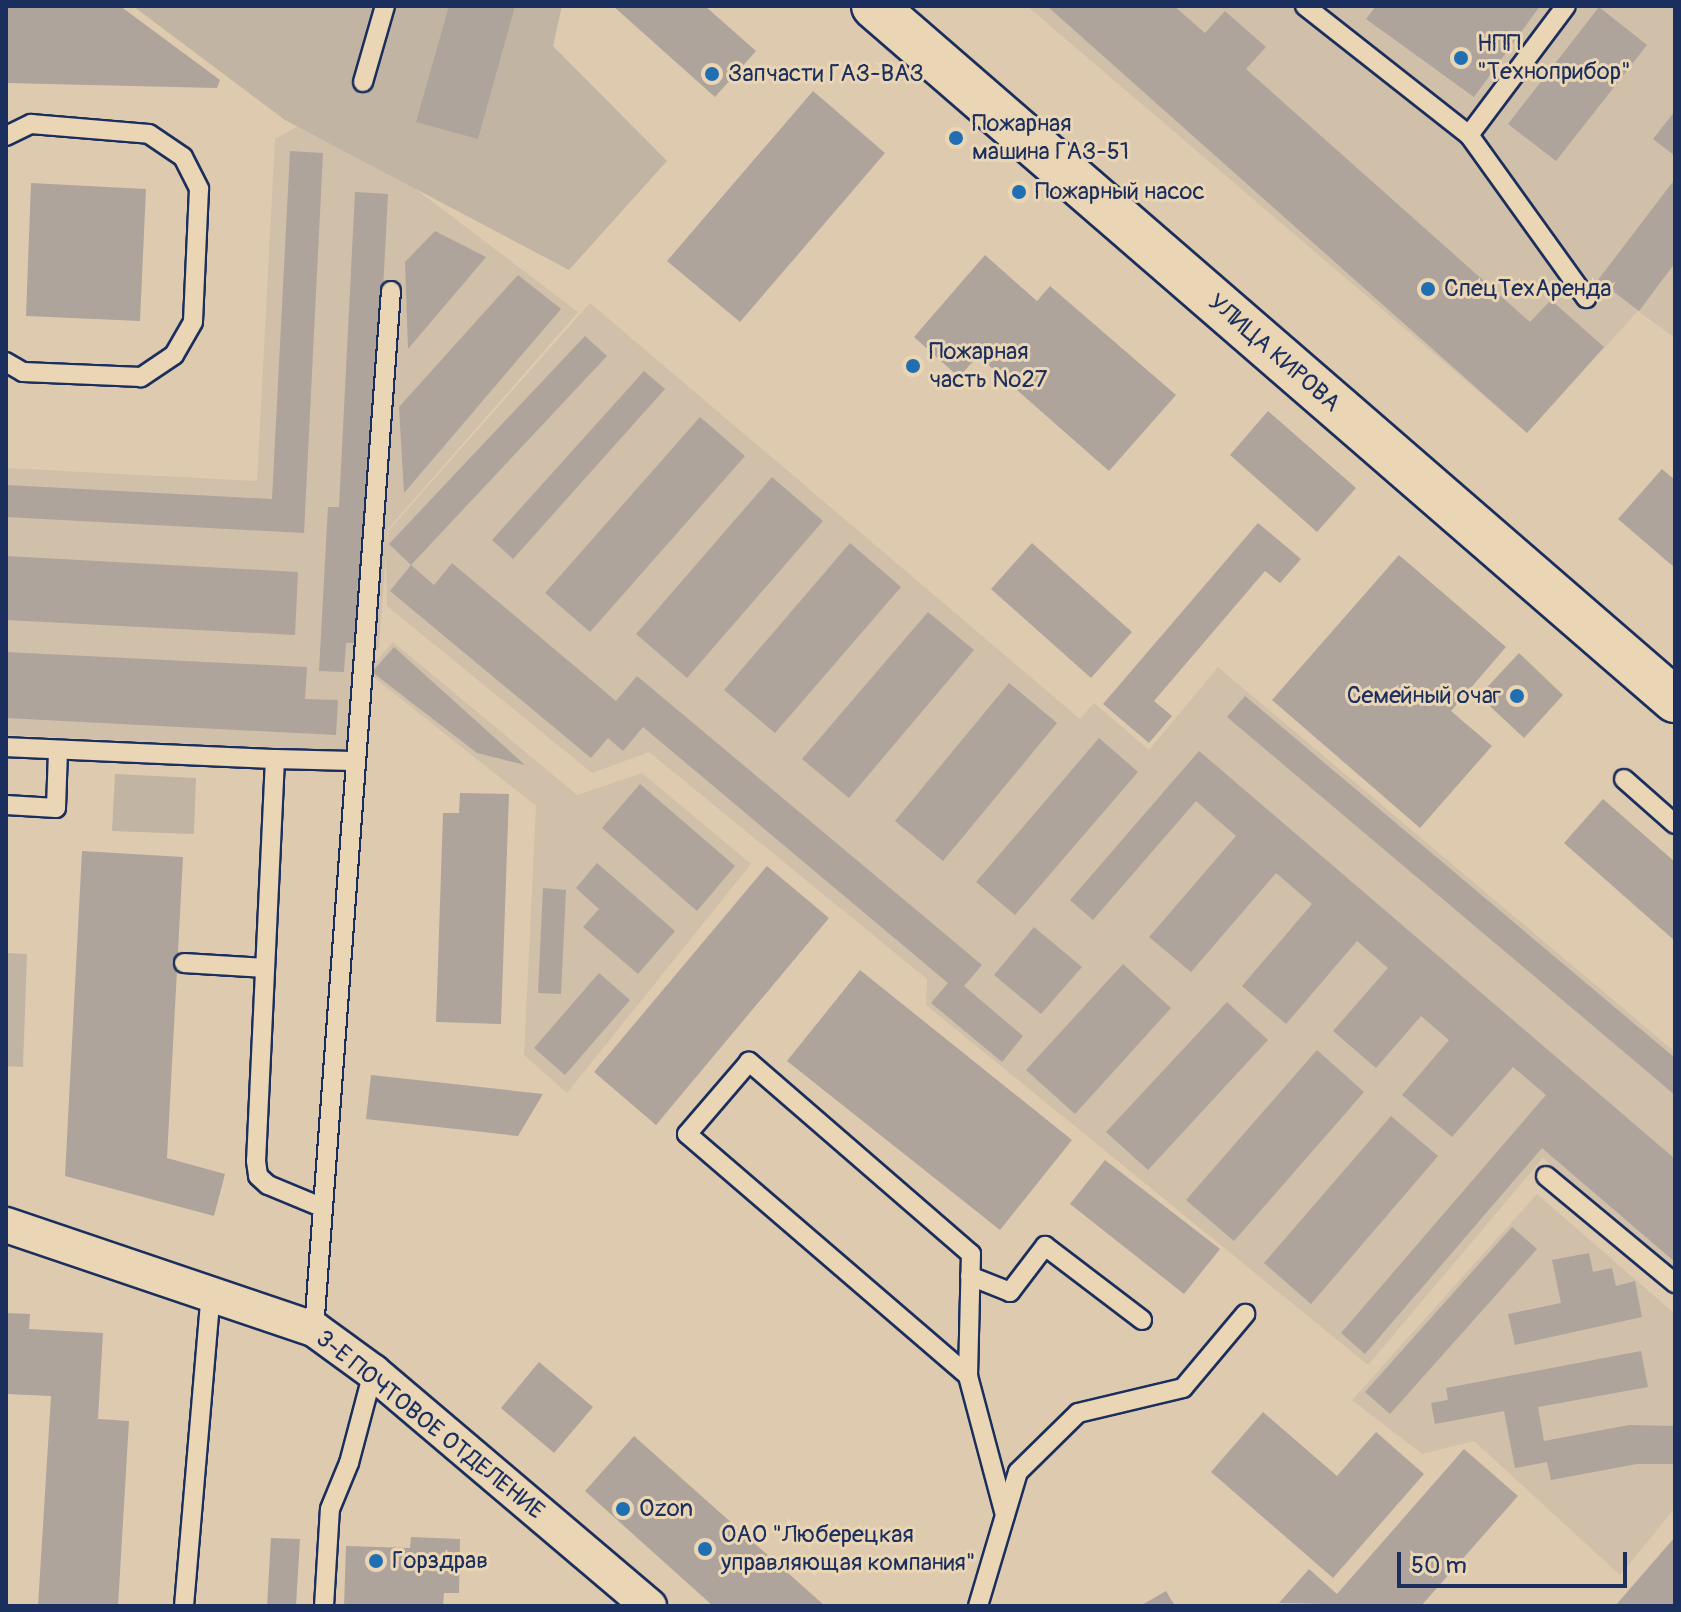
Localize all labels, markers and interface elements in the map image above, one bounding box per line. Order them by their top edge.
place label: НПП "Техноприбор" [1477,30,1631,86]
marker: НПП "Техноприбор" [1452,49,1470,67]
place label: Запчасти ГАЗ-ВАЗ [728,60,924,88]
marker: Запчасти ГАЗ-ВАЗ [703,65,721,83]
place label: Пожарная машина ГАЗ-51 [972,110,1129,166]
marker: Пожарная машина ГАЗ-51 [947,129,965,147]
place label: Пожарный насос [1035,178,1205,206]
marker: Пожарный насос [1010,183,1028,201]
place label: СпецТехАренда [1444,275,1611,303]
marker: СпецТехАренда [1419,280,1437,298]
street label: УЛИЦА КИРОВА [1202,288,1346,418]
place label: Пожарная часть №27 [929,338,1047,394]
marker: Пожарная часть №27 [904,357,922,375]
place label: Семейный очаг [1347,682,1501,710]
marker: Семейный очаг [1508,687,1526,705]
street label: 3-Е ПОЧТОВОЕ ОТДЕЛЕНИЕ [310,1324,550,1526]
place label: Ozon [639,1495,693,1523]
marker: Ozon [614,1500,632,1518]
place label: ОАО "Люберецкая управляющая компания" [721,1521,976,1577]
scale bar [1401,1536,1631,1586]
marker: ОАО "Люберецкая управляющая компания" [696,1540,714,1558]
place label: Горздрав [392,1547,488,1575]
text: 50 m [1411,1551,1467,1580]
marker: Горздрав [367,1552,385,1570]

